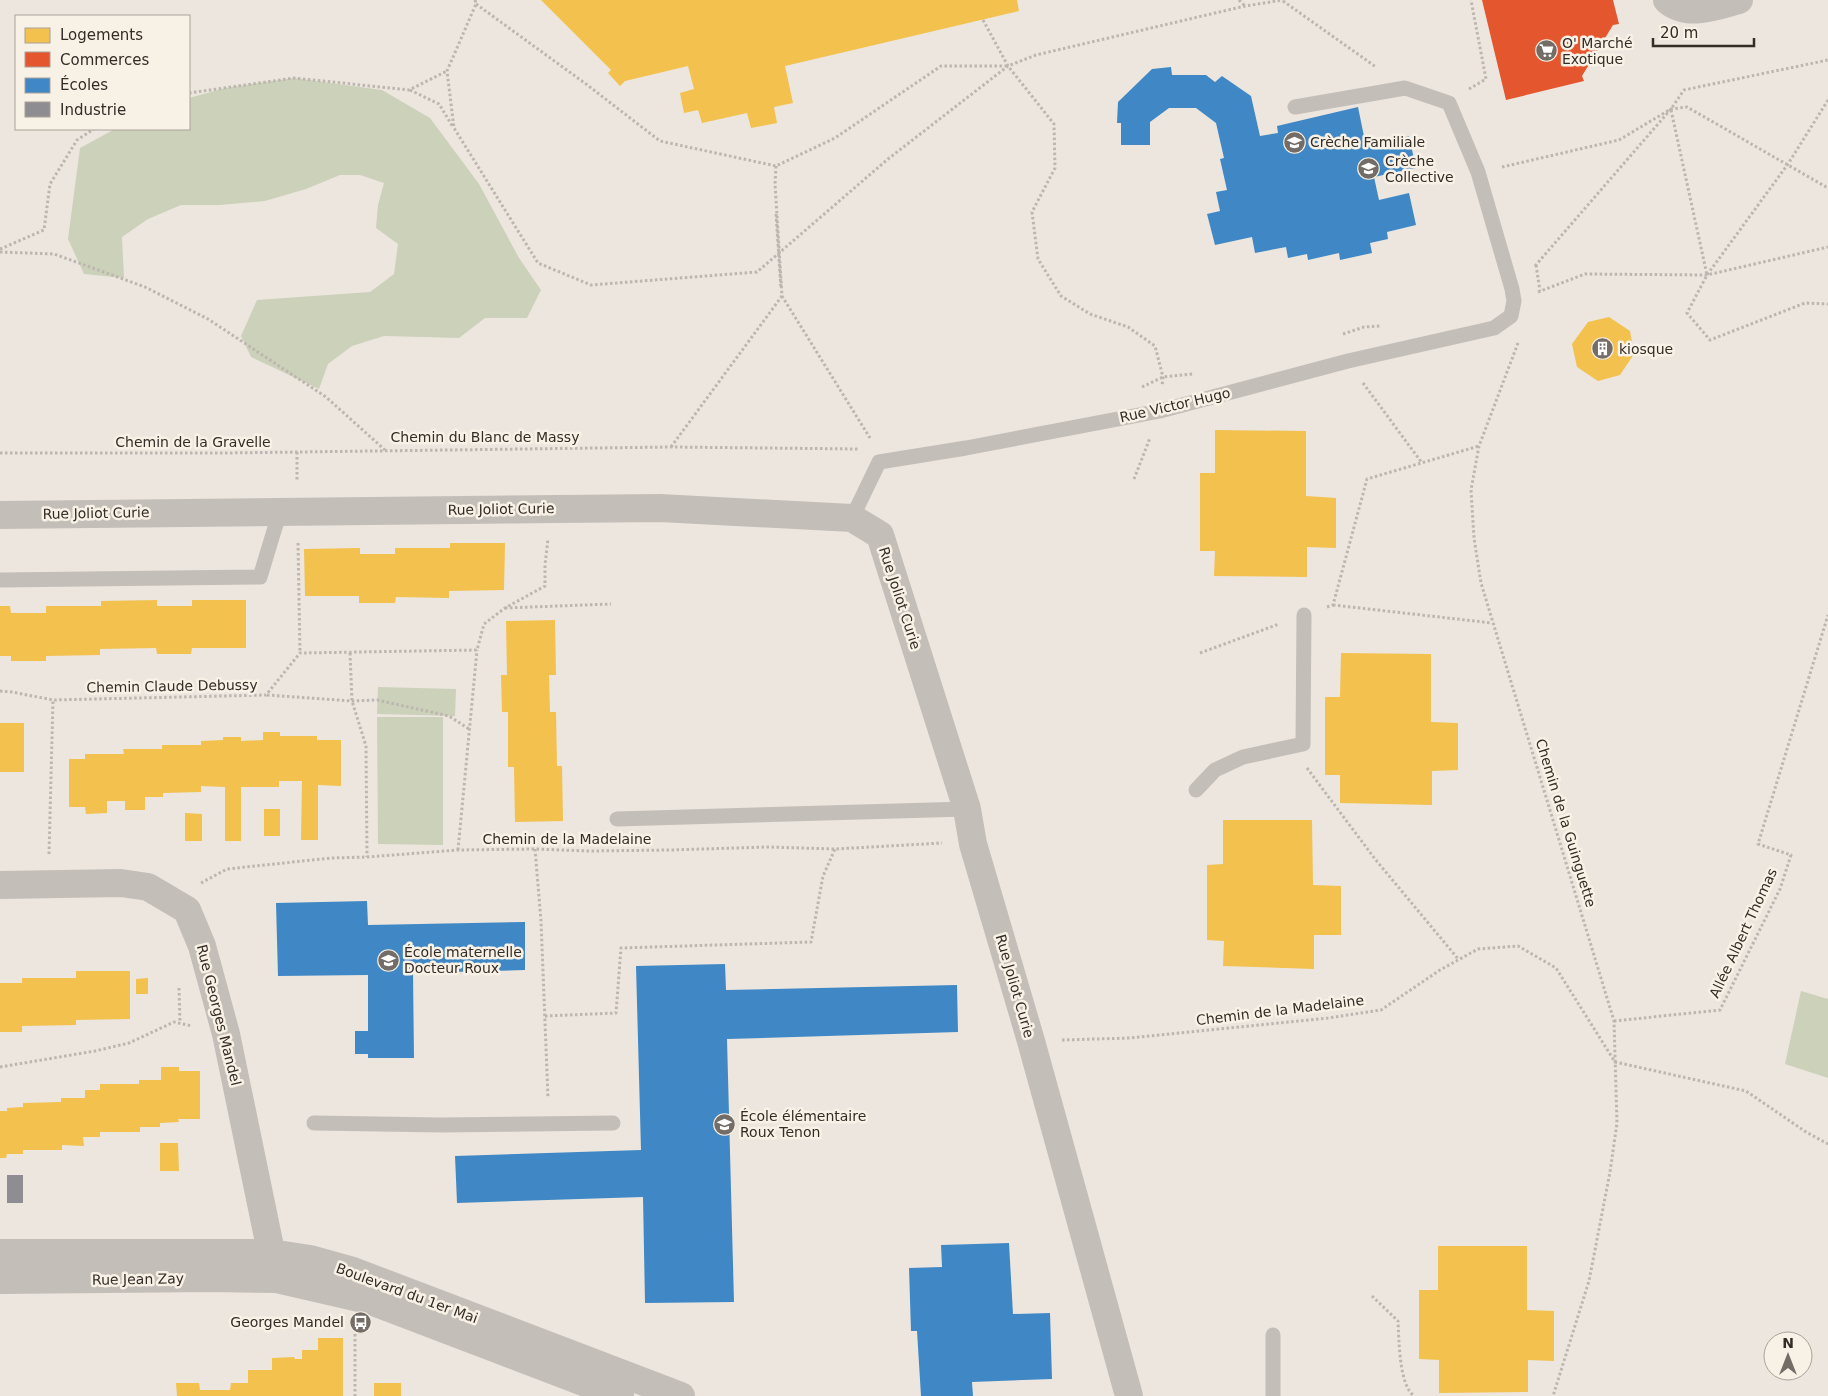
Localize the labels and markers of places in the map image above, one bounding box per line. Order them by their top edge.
place label: O' Marché Exotique [1562,35,1633,67]
supermarket icon: O' Marché Exotique [1534,39,1558,63]
school or university icon: Crèche Familiale [1282,130,1306,154]
place label: Crèche Familiale [1310,134,1425,150]
place label: Crèche Collective [1385,153,1454,185]
school or university icon: Crèche Collective [1357,157,1381,181]
building icon: kiosque [1591,337,1615,361]
place label: kiosque [1619,341,1673,357]
place label: École maternelle Docteur Roux [404,944,522,976]
school or university icon: École maternelle Docteur Roux [376,948,400,972]
place label: École élémentaire Roux Tenon [740,1108,866,1140]
school or university icon: École élémentaire Roux Tenon [712,1112,736,1136]
bus stop icon: Georges Mandel [348,1310,372,1334]
place label: Georges Mandel [230,1314,344,1330]

